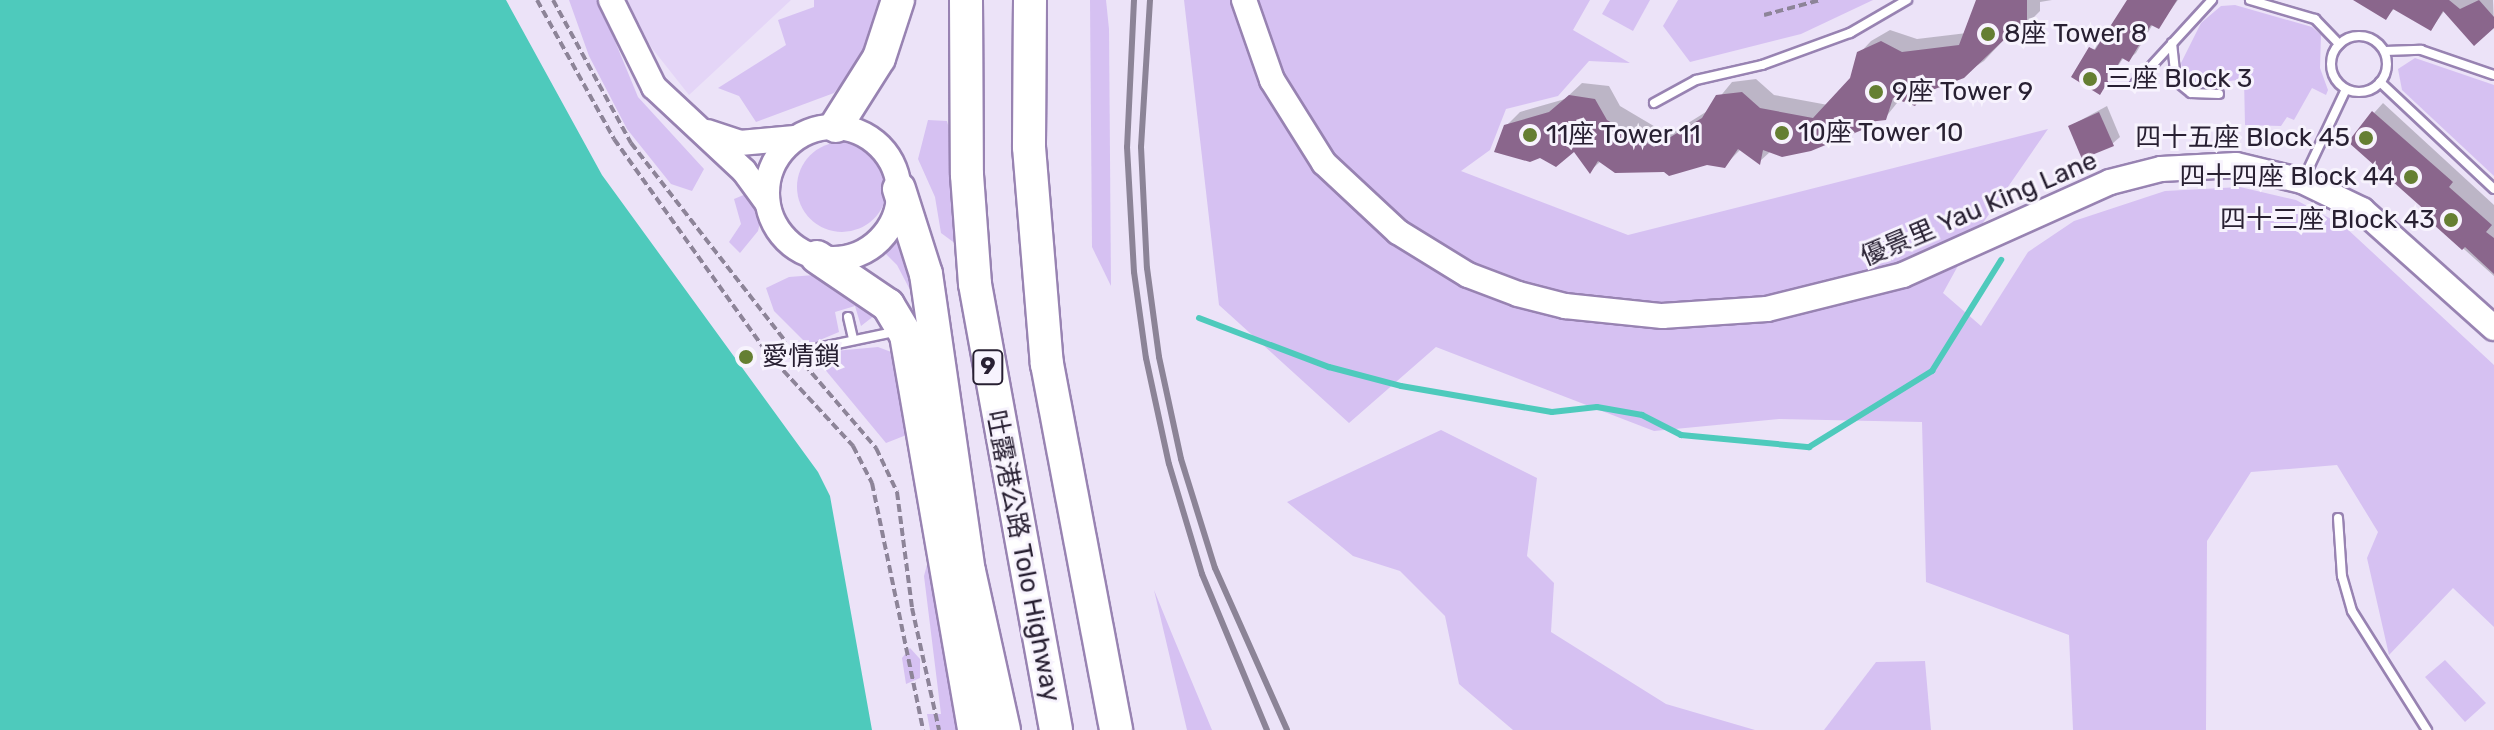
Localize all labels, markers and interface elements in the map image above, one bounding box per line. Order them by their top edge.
place label: 8座 Tower 8 [2004,18,2148,50]
marker: 8座 Tower 8 [1979,25,1997,43]
place label: 三座 Block 3 [2106,63,2253,95]
marker: 三座 Block 3 [2081,70,2099,88]
place label: 9座 Tower 9 [1892,76,2034,108]
marker: 9座 Tower 9 [1867,83,1885,101]
place label: 10座 Tower 10 [1798,117,1964,149]
place label: 11座 Tower 11 [1546,119,1701,151]
place label: 四十五座 Block 45 [2135,122,2350,154]
marker: 10座 Tower 10 [1773,124,1791,142]
marker: 11座 Tower 11 [1521,126,1539,144]
marker: 四十五座 Block 45 [2357,129,2375,147]
street label: 優景里 Yau King Lane [1856,145,2102,273]
place label: 四十四座 Block 44 [2180,161,2395,193]
marker: 四十四座 Block 44 [2402,168,2420,186]
place label: 四十三座 Block 43 [2220,204,2435,236]
marker: 四十三座 Block 43 [2442,211,2460,229]
place label: 愛情鎖 [762,341,840,373]
road number: 9 [972,347,1004,387]
marker: 愛情鎖 [737,348,755,366]
street label: 吐露港公路 Tolo Highway [979,408,1067,704]

